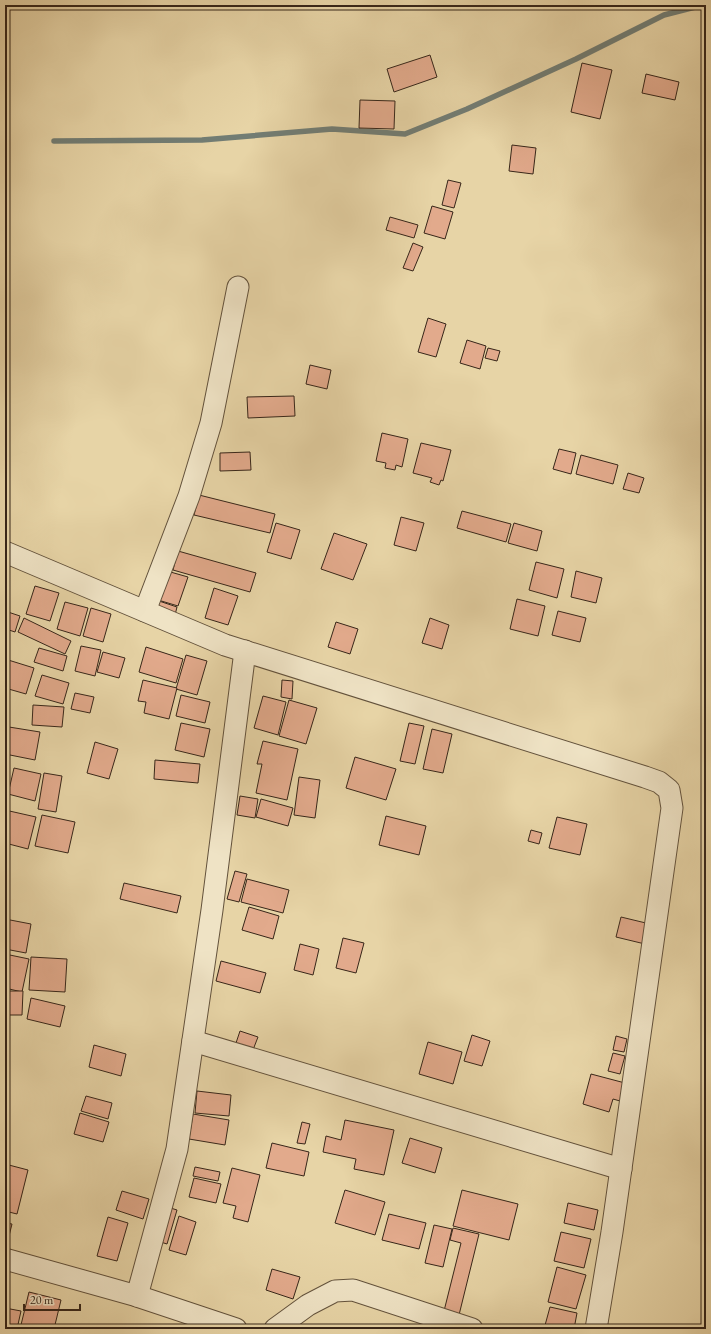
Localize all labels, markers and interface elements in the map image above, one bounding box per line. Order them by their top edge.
scale bar [24,1286,80,1312]
text: 20 m [30,1292,54,1308]

